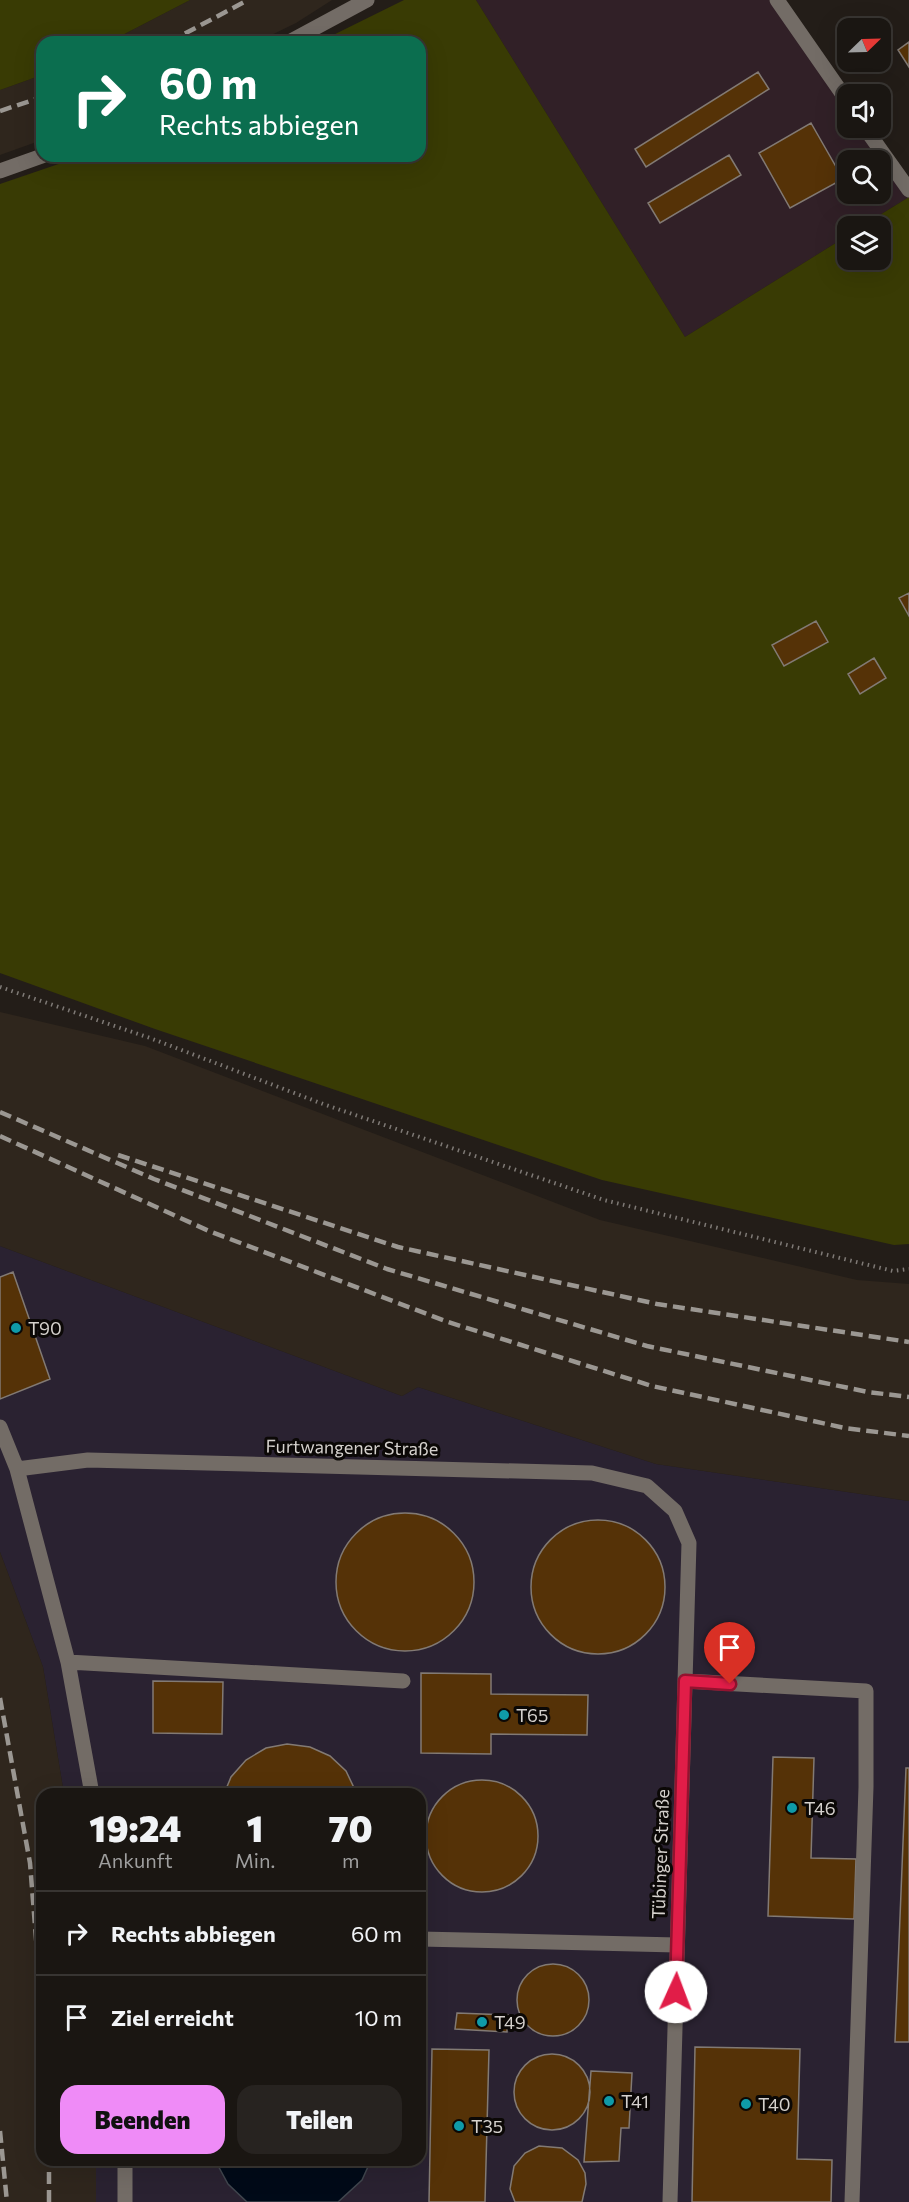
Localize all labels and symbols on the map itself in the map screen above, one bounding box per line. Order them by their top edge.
north arrow [837,18,891,72]
place label: T90 [28,1317,62,1339]
marker: T90 [9,1321,23,1335]
street label: Furtwangener Straße [265,1434,439,1460]
pin [704,1622,755,1684]
place label: T65 [516,1704,548,1726]
marker: T65 [497,1708,511,1722]
street label: Tübinger Straße [647,1789,673,1919]
place label: T46 [804,1797,836,1819]
marker: T46 [785,1801,799,1815]
position arrow [644,1960,708,2024]
place label: T49 [494,2011,526,2033]
marker: T49 [475,2015,489,2029]
place label: T41 [621,2090,649,2112]
place label: T40 [758,2093,791,2115]
marker: T41 [602,2094,616,2108]
marker: T40 [739,2097,753,2111]
place label: T35 [471,2115,503,2137]
marker: T35 [452,2119,466,2133]

